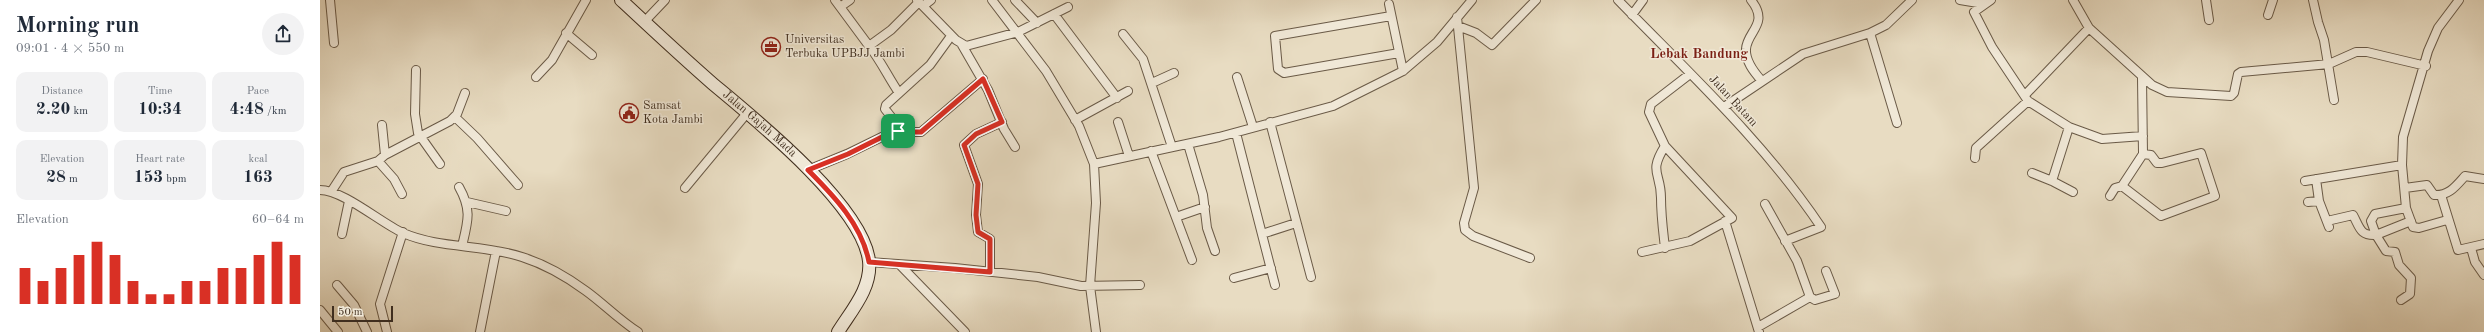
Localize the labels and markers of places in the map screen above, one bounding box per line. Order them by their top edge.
place label: Universitas Terbuka UPBJJ Jambi [785,34,905,60]
office icon: Universitas Terbuka UPBJJ Jambi [760,36,782,58]
place label: Samsat Kota Jambi [643,100,703,126]
public building icon: Samsat Kota Jambi [618,102,640,124]
pin [881,114,915,148]

